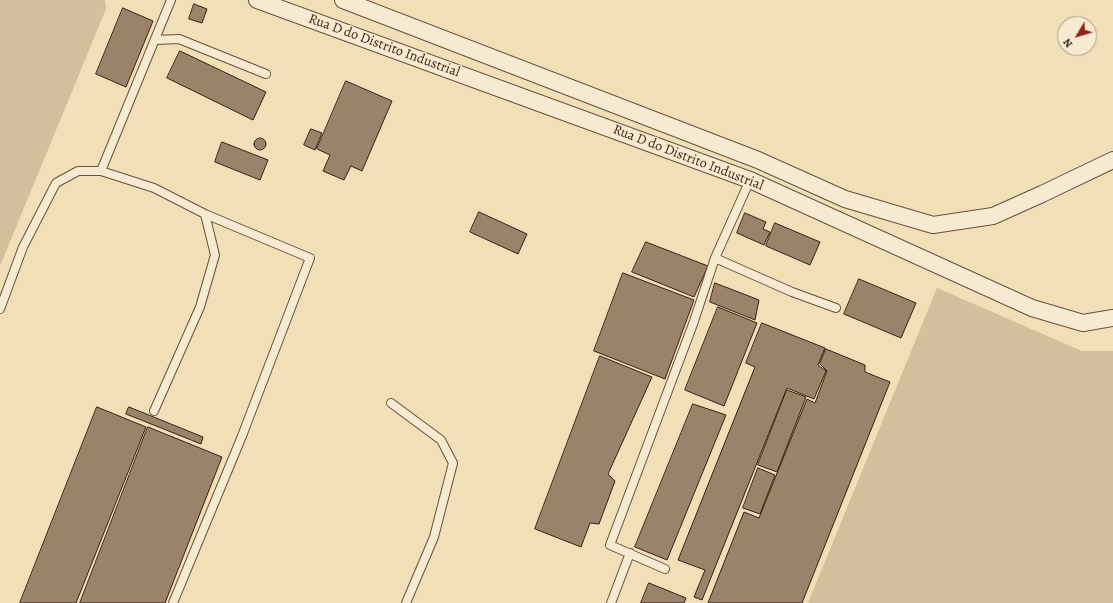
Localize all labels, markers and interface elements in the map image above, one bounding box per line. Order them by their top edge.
street label: Rua D do Distrito Industrial [306,11,462,81]
north arrow [1057,16,1097,56]
text: N [1060,35,1076,51]
street label: Rua D do Distrito Industrial [610,122,766,194]

